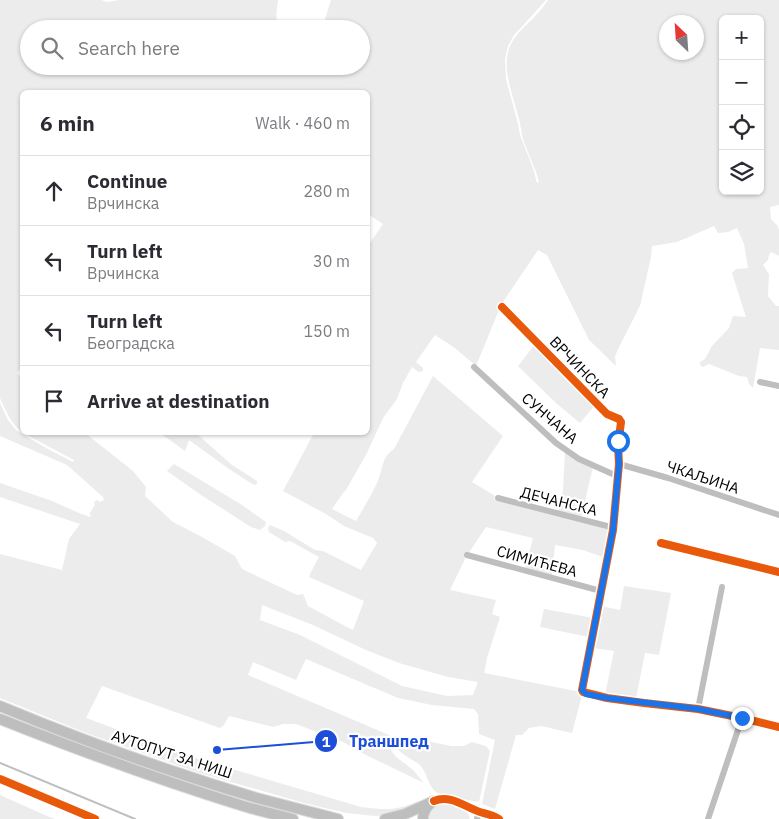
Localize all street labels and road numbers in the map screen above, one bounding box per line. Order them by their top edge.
street label: ВРЧИНСКА [546,332,614,402]
street label: СУНЧАНА [518,388,582,448]
street label: ЧКАЉИНА [664,456,742,498]
street label: ДЕЧАНСКА [519,482,600,520]
street label: СИМИЋЕВА [495,541,580,581]
street label: АУТОПУТ ЗА НИШ [109,725,235,783]

